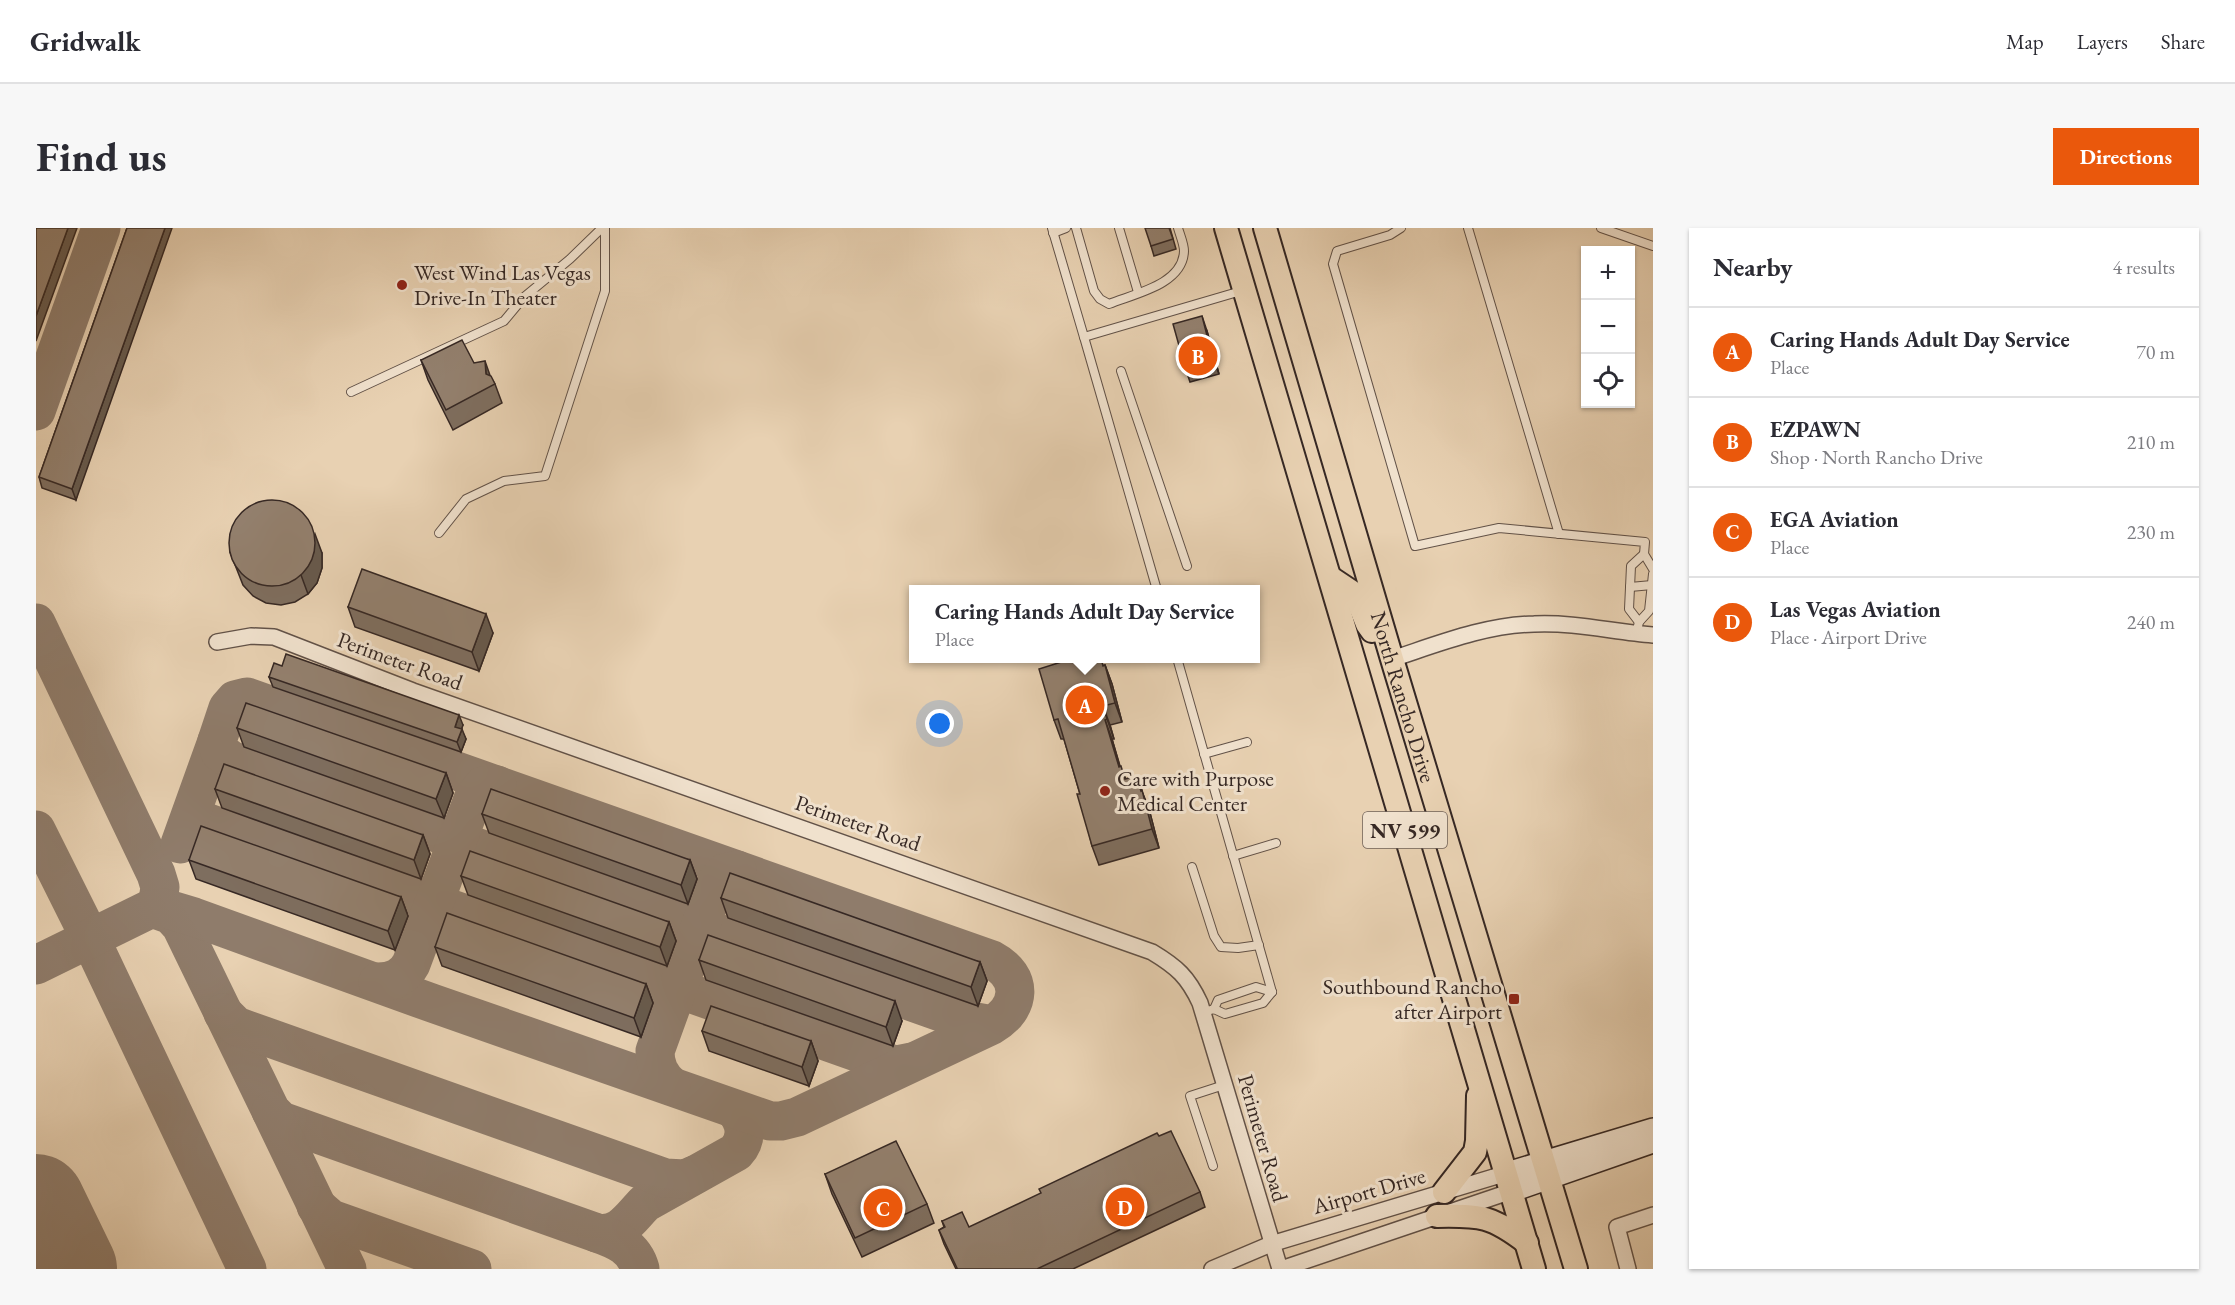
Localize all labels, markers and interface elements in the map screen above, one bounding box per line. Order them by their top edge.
text: Gridwalk [30,23,141,59]
text: Map [2006,28,2044,55]
text: Layers [2077,28,2128,55]
text: Share [2161,28,2205,55]
button: Directions [2053,128,2199,185]
text: Find us [36,129,167,184]
map controls [1581,246,1635,408]
button: + [1581,246,1635,300]
text: Nearby [1713,250,1793,284]
text: 4 results [2112,254,2175,280]
place label: West Wind Las Vegas Drive-In Theater [414,258,591,312]
marker: West Wind Las Vegas Drive-In Theater [395,278,409,292]
button: − [1581,300,1635,354]
text: Caring Hands Adult Day Service [1770,325,2070,354]
pin: B [1178,334,1218,378]
text: A [1725,339,1740,365]
text: 70 m [2136,339,2175,365]
button: locate [1581,354,1635,408]
text: Place [1770,354,1809,380]
text: EZPAWN [1770,415,1861,444]
text: B [1726,429,1739,455]
text: 210 m [2127,429,2175,455]
text: Shop · North Rancho Drive [1770,444,1983,470]
text: EGA Aviation [1770,505,1899,534]
text: C [1725,519,1740,545]
text: 230 m [2127,519,2175,545]
text: Place [1770,534,1809,560]
popup [909,585,1260,663]
text: Las Vegas Aviation [1770,595,1941,624]
text: Caring Hands Adult Day Service [935,597,1234,626]
street label: North Rancho Drive [1364,608,1443,786]
text: D [1725,609,1740,635]
text: 240 m [2127,609,2175,635]
text: Place · Airport Drive [1770,624,1927,650]
street label: Perimeter Road [333,625,467,697]
text: Place [935,626,974,652]
pin: A [1066,682,1104,728]
your location [925,709,954,738]
place label: Care with Purpose Medical Center [1117,764,1274,818]
marker: Care with Purpose Medical Center [1098,784,1112,798]
street label: Perimeter Road [791,788,926,858]
road number: NV 599 [1363,812,1447,848]
place label: Southbound Rancho after Airport [1323,972,1502,1026]
marker: Southbound Rancho after Airport [1507,992,1521,1006]
street label: Perimeter Road [1231,1071,1295,1206]
street label: Airport Drive [1308,1161,1429,1221]
pin: D [1106,1184,1144,1230]
pin: C [864,1186,902,1230]

